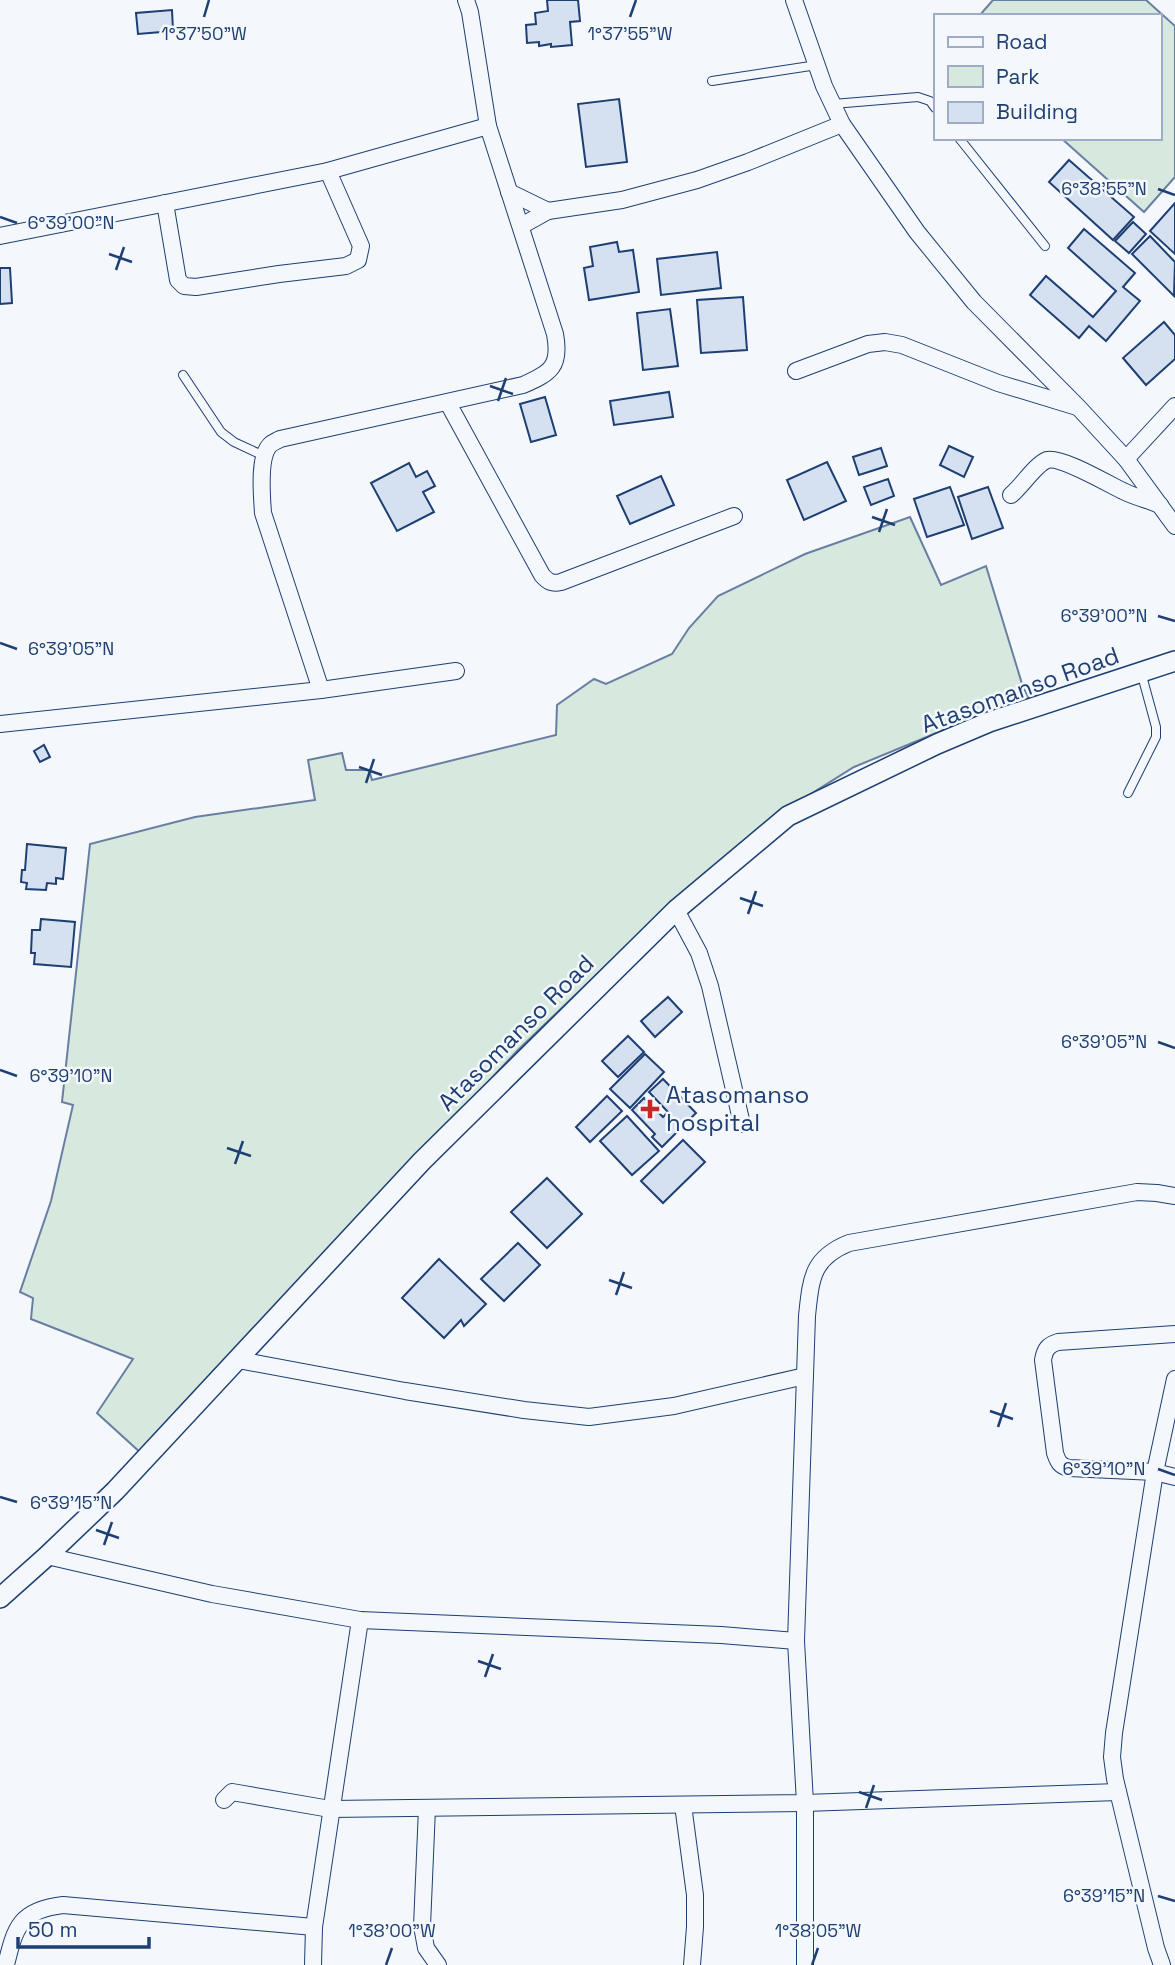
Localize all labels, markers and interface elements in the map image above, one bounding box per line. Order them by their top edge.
legend [934,14,1161,140]
text: 1°37'50"W [161,22,247,45]
text: 1°37'55"W [588,22,673,45]
text: Road [996,28,1048,55]
text: Park [996,63,1040,90]
text: Building [996,98,1078,125]
text: 6°38'55"N [1061,177,1147,200]
text: 6°39'00"N [28,211,114,234]
text: 6°39'00"N [1061,604,1147,627]
text: 6°39'05"N [28,637,114,660]
street label: Atasomanso Road [917,639,1123,740]
street label: Atasomanso Road [431,948,600,1117]
text: 6°39'05"N [1061,1030,1147,1053]
text: 6°39'10"N [30,1064,112,1087]
place label: Atasomanso hospital [666,1079,809,1138]
marker: Atasomanso hospital [640,1099,660,1119]
text: 6°39'10"N [1063,1457,1145,1480]
text: 6°39'15"N [30,1491,112,1514]
text: 6°39'15"N [1063,1884,1145,1907]
scale bar [18,1906,149,1950]
text: 50 m [28,1916,78,1943]
text: 1°38'00"W [348,1919,436,1942]
text: 1°38'05"W [775,1919,862,1942]

